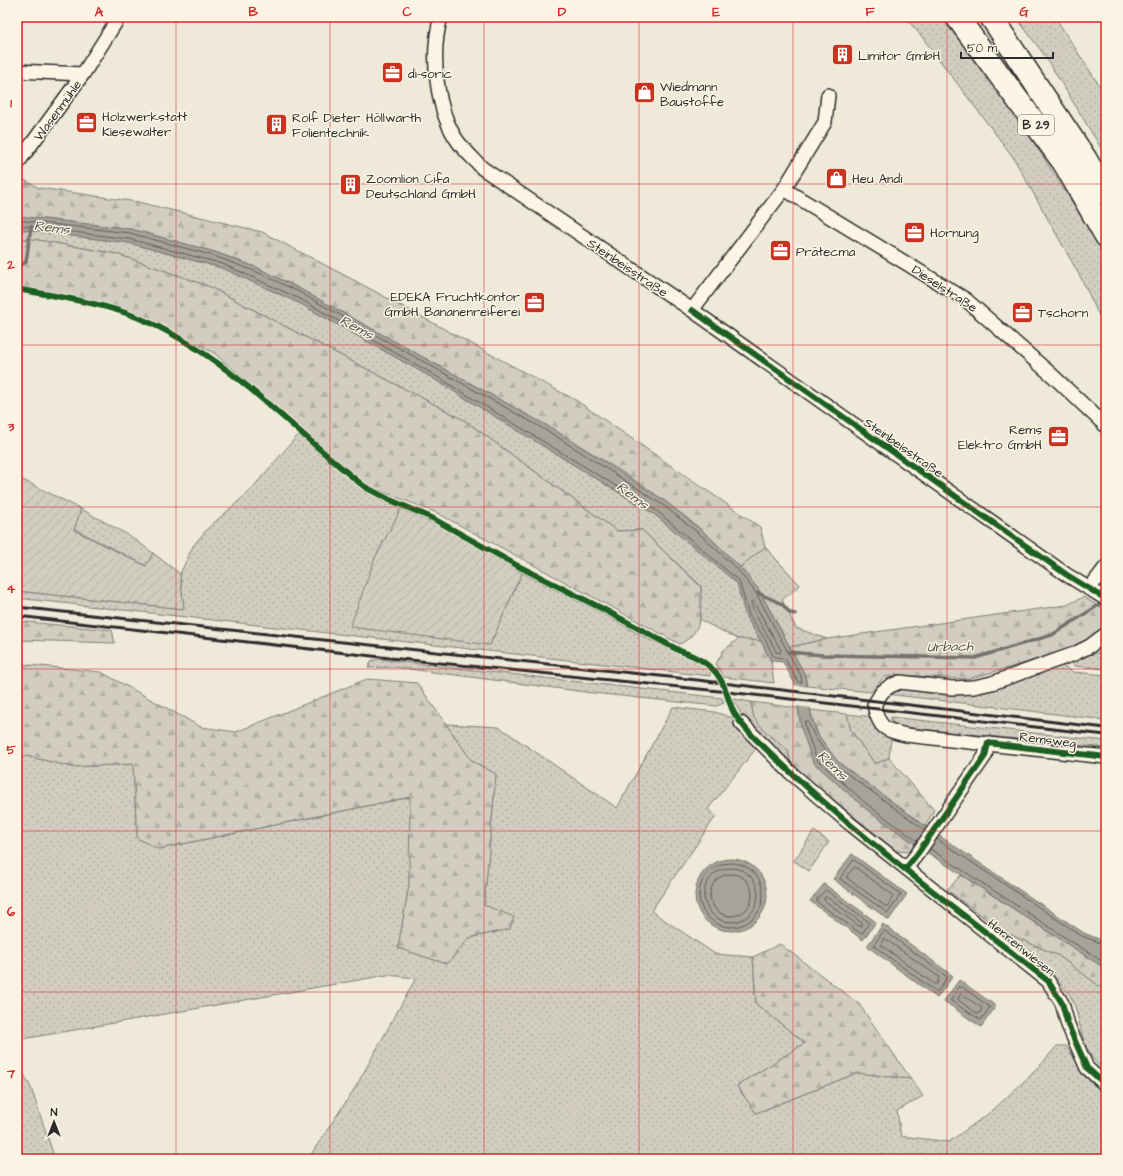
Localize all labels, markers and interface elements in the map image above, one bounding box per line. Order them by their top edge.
text: A [95,3,104,21]
text: B [248,3,258,21]
text: C [402,3,412,21]
text: D [558,3,567,21]
text: E [712,3,720,21]
text: F [865,3,875,21]
text: G [1019,3,1029,21]
scale bar [961,34,1053,60]
text: 50 m [967,40,998,57]
building icon: Limitor GmbH [829,42,855,68]
place label: Limitor GmbH [858,47,940,65]
office icon: di-soric [380,60,406,86]
place label: di-soric [408,65,452,83]
street label: Wasenmühle [30,77,86,145]
place label: Wiedmann Baustoffe [660,78,724,111]
shop icon: Wiedmann Baustoffe [631,80,657,106]
text: 1 [10,94,12,112]
place label: Holzwerkstatt Kiesewalter [102,108,188,141]
place label: Rolf Dieter Höllwarth Folientechnik [292,109,421,142]
office icon: Holzwerkstatt Kiesewalter [74,110,100,136]
building icon: Rolf Dieter Höllwarth Folientechnik [263,111,289,137]
road number: B 29 [1018,115,1054,135]
shop icon: Heu Andi [824,165,850,191]
place label: Zoomlion Cifa Deutschland GmbH [366,170,476,203]
place label: Heu Andi [852,170,902,188]
building icon: Zoomlion Cifa Deutschland GmbH [337,172,363,198]
water label: Rems [33,216,72,240]
office icon: Hornung [901,219,927,245]
place label: Hornung [930,224,979,243]
street label: Steinbeisstraße [584,234,671,302]
office icon: Prätecma [767,238,793,264]
place label: Prätecma [796,243,856,261]
text: 2 [6,256,15,274]
street label: Dieselstraße [908,261,981,317]
place label: EDEKA Fruchtkontor GmbH Bananenreiferei [384,288,520,321]
office icon: EDEKA Fruchtkontor GmbH Bananenreiferei [522,290,548,316]
office icon: Tschorn [1010,299,1036,325]
place label: Tschorn [1038,304,1089,322]
water label: Rems [336,311,378,345]
street label: Steinbeisstraße [860,414,947,482]
text: 3 [7,418,15,436]
place label: Rems Elektro GmbH [958,421,1042,454]
office icon: Rems Elektro GmbH [1045,423,1071,449]
water label: Rems [612,477,653,515]
text: 4 [7,580,16,598]
water label: Urbach [927,637,974,657]
street label: Remsweg [1018,728,1078,753]
text: 5 [6,741,16,759]
water label: Rems [813,746,853,786]
text: 6 [7,903,16,921]
street label: Herrenwiesen [984,915,1059,981]
text: 7 [6,1065,16,1083]
north arrow [34,1102,74,1142]
text: N [51,1105,58,1120]

